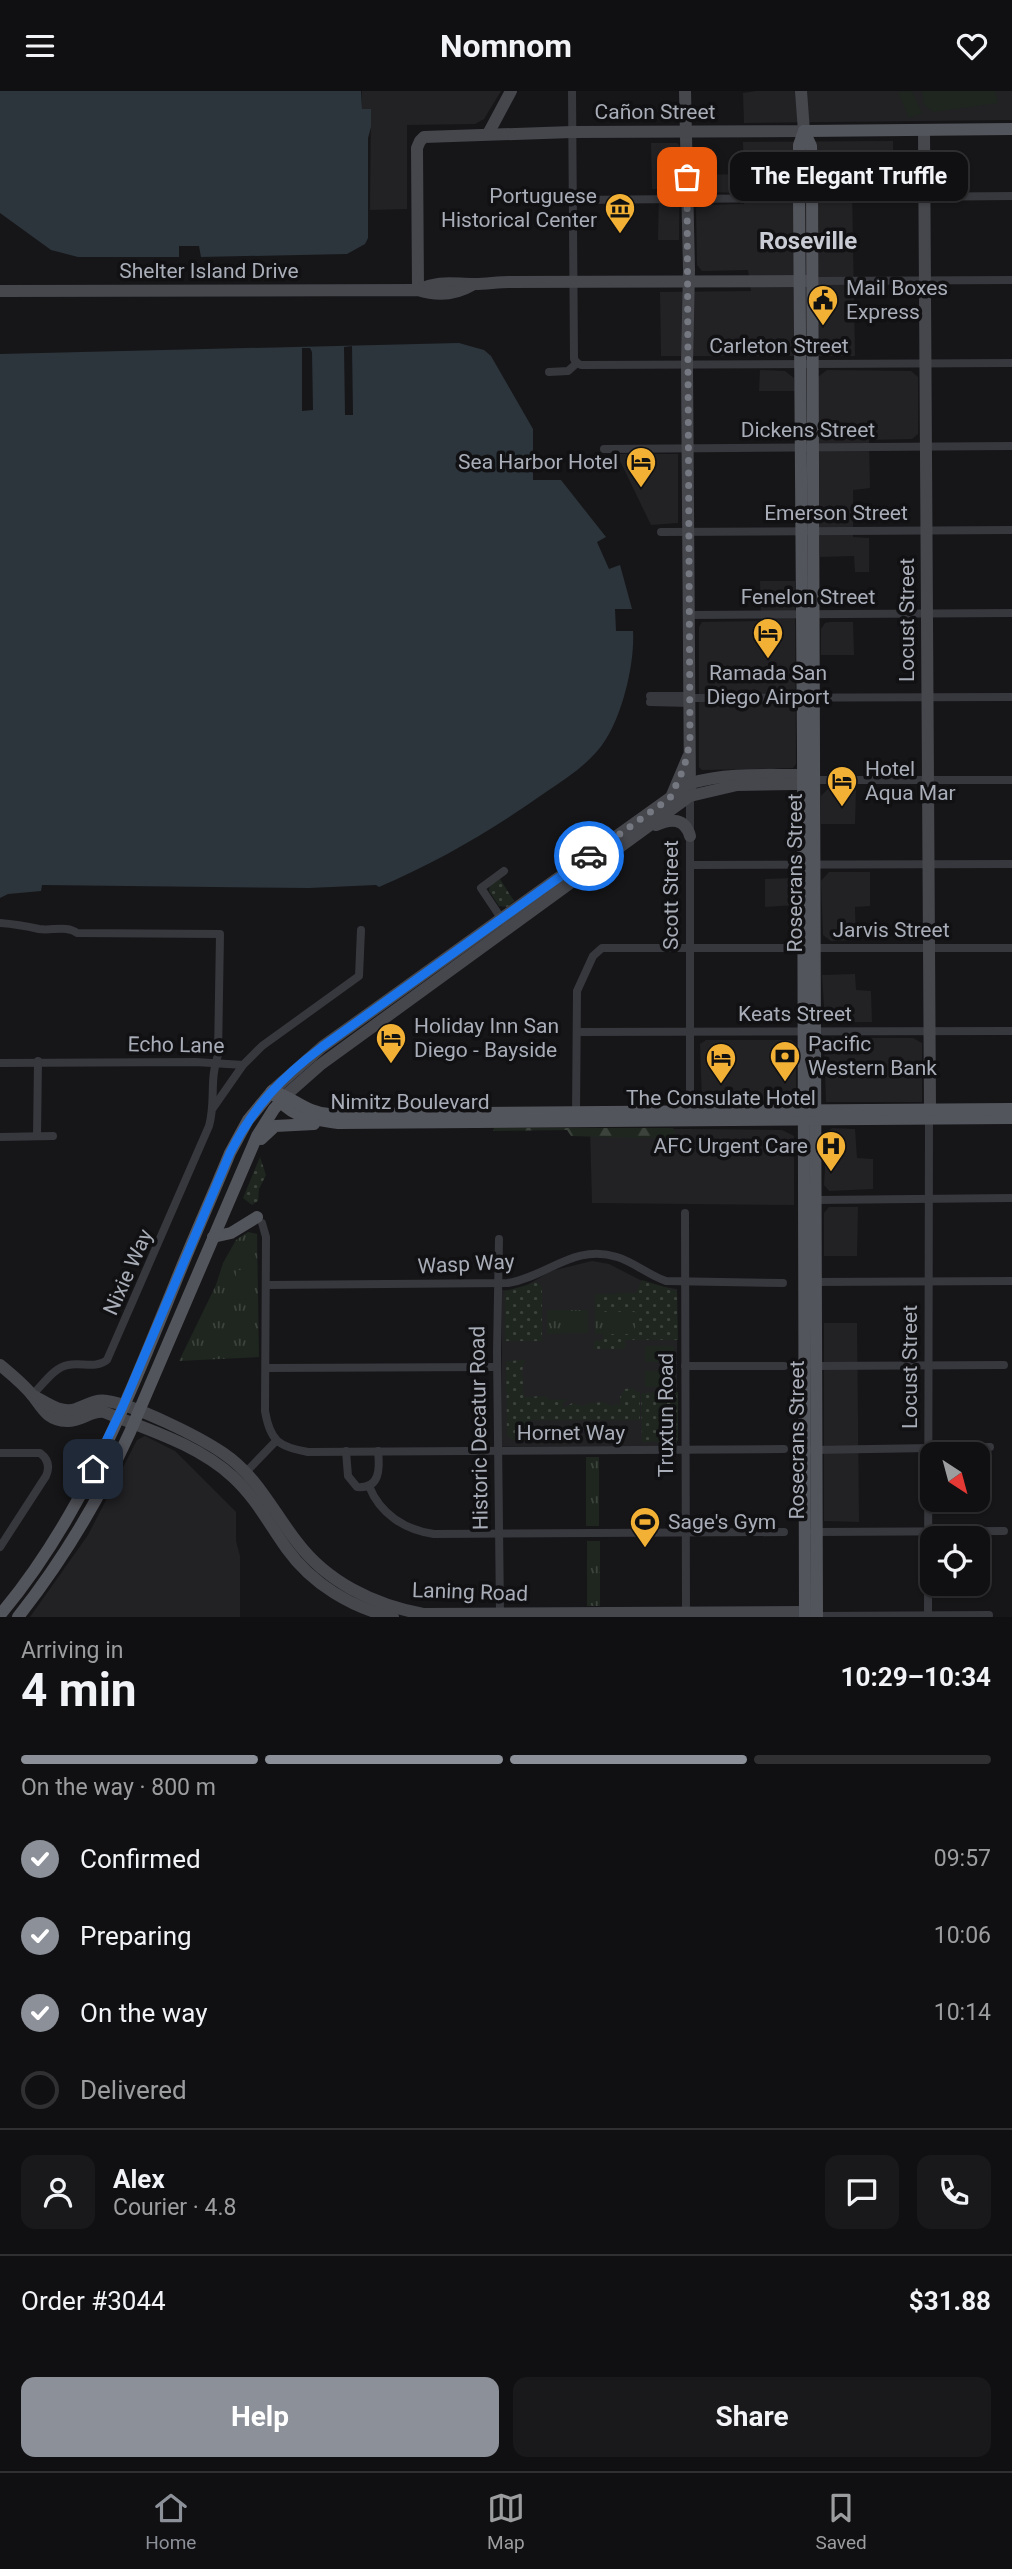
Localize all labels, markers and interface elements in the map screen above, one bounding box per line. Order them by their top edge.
icon: menu [21,27,59,65]
text: Nomnom [440,27,572,65]
icon: heart [953,27,991,65]
street label: Cañon Street [595,100,716,124]
pin [657,147,717,207]
callout: The Elegant Truffle [729,153,967,201]
icon: bag [668,158,706,196]
text: The Elegant Truffle [751,163,947,190]
place label: Portuguese Historical Center [441,184,597,232]
museum icon: Portuguese Historical Center [603,191,637,235]
district label: Roseville [759,227,857,255]
street label: Shelter Island Drive [119,259,299,283]
place label: Mail Boxes Express [846,276,948,324]
public building icon: Mail Boxes Express [806,283,840,327]
street label: Carleton Street [709,334,849,358]
street label: Dickens Street [741,418,875,442]
hotel icon: Sea Harbor Hotel [624,445,658,489]
place label: Sea Harbor Hotel [458,450,618,474]
street label: Emerson Street [764,501,908,525]
street label: Locust Street [895,558,919,682]
street label: Fenelon Street [741,585,875,609]
hotel icon: Ramada San Diego Airport [751,616,785,660]
place label: Ramada San Diego Airport [706,661,830,709]
place label: Hotel Aqua Mar [865,757,956,805]
hotel icon: Hotel Aqua Mar [825,764,859,808]
street label: Rosecrans Street [783,793,807,953]
courier [554,821,624,891]
icon: car [570,837,608,875]
street label: Scott Street [659,840,683,950]
street label: Jarvis Street [832,918,950,942]
street label: Keats Street [738,1002,852,1026]
place label: Holiday Inn San Diego - Bayside [414,1014,559,1062]
hotel icon: Holiday Inn San Diego - Bayside [374,1021,408,1065]
street label: Echo Lane [127,1032,225,1058]
place label: Pacific Western Bank [808,1032,937,1080]
bank icon: Pacific Western Bank [768,1039,802,1083]
hotel icon: The Consulate Hotel [704,1041,738,1085]
place label: The Consulate Hotel [626,1086,816,1110]
street label: Nimitz Boulevard [330,1090,490,1114]
hospital icon: AFC Urgent Care [814,1129,848,1173]
place label: AFC Urgent Care [654,1134,808,1158]
street label: Nixie Way [98,1225,158,1319]
street label: Wasp Way [417,1249,515,1279]
street label: Locust Street [898,1305,922,1429]
street label: Historic Decatur Road [465,1326,493,1530]
street label: Truxtun Road [654,1353,678,1477]
street label: Rosecrans Street [785,1360,809,1520]
street label: Hornet Way [517,1421,625,1445]
pin [63,1439,123,1499]
north arrow [920,1442,990,1512]
map controls [920,1442,990,1596]
icon: home [74,1450,112,1488]
sports icon: Sage's Gym [628,1505,662,1549]
place label: Sage's Gym [668,1510,776,1534]
button: locate [920,1526,990,1596]
street label: Laning Road [412,1578,528,1606]
text: Arriving in [21,1637,124,1664]
text: 10:29–10:34 [841,1662,991,1692]
text: 4 min [21,1663,137,1717]
text: On the way · 800 m [21,1774,216,1801]
icon: check [21,1840,59,1878]
text: Confirmed [80,1844,201,1874]
text: 09:57 [934,1845,991,1872]
icon: check [21,1917,59,1955]
text: Preparing [80,1921,192,1951]
text: 10:06 [934,1922,991,1949]
icon: check [21,1994,59,2032]
text: On the way [80,1998,208,2028]
text: 10:14 [934,1999,991,2026]
text: Delivered [80,2075,187,2105]
button: person [21,2155,95,2229]
button: chat [825,2155,899,2229]
button: phone [917,2155,991,2229]
text: Alex [113,2164,165,2194]
text: Courier · 4.8 [113,2194,236,2221]
text: Order #3044 [21,2286,166,2316]
text: $31.88 [909,2286,991,2316]
button: Help [21,2377,499,2457]
button: Share [513,2377,991,2457]
tab: Home [145,2489,196,2554]
tab: Map [487,2489,525,2554]
tab: Saved [815,2489,867,2554]

